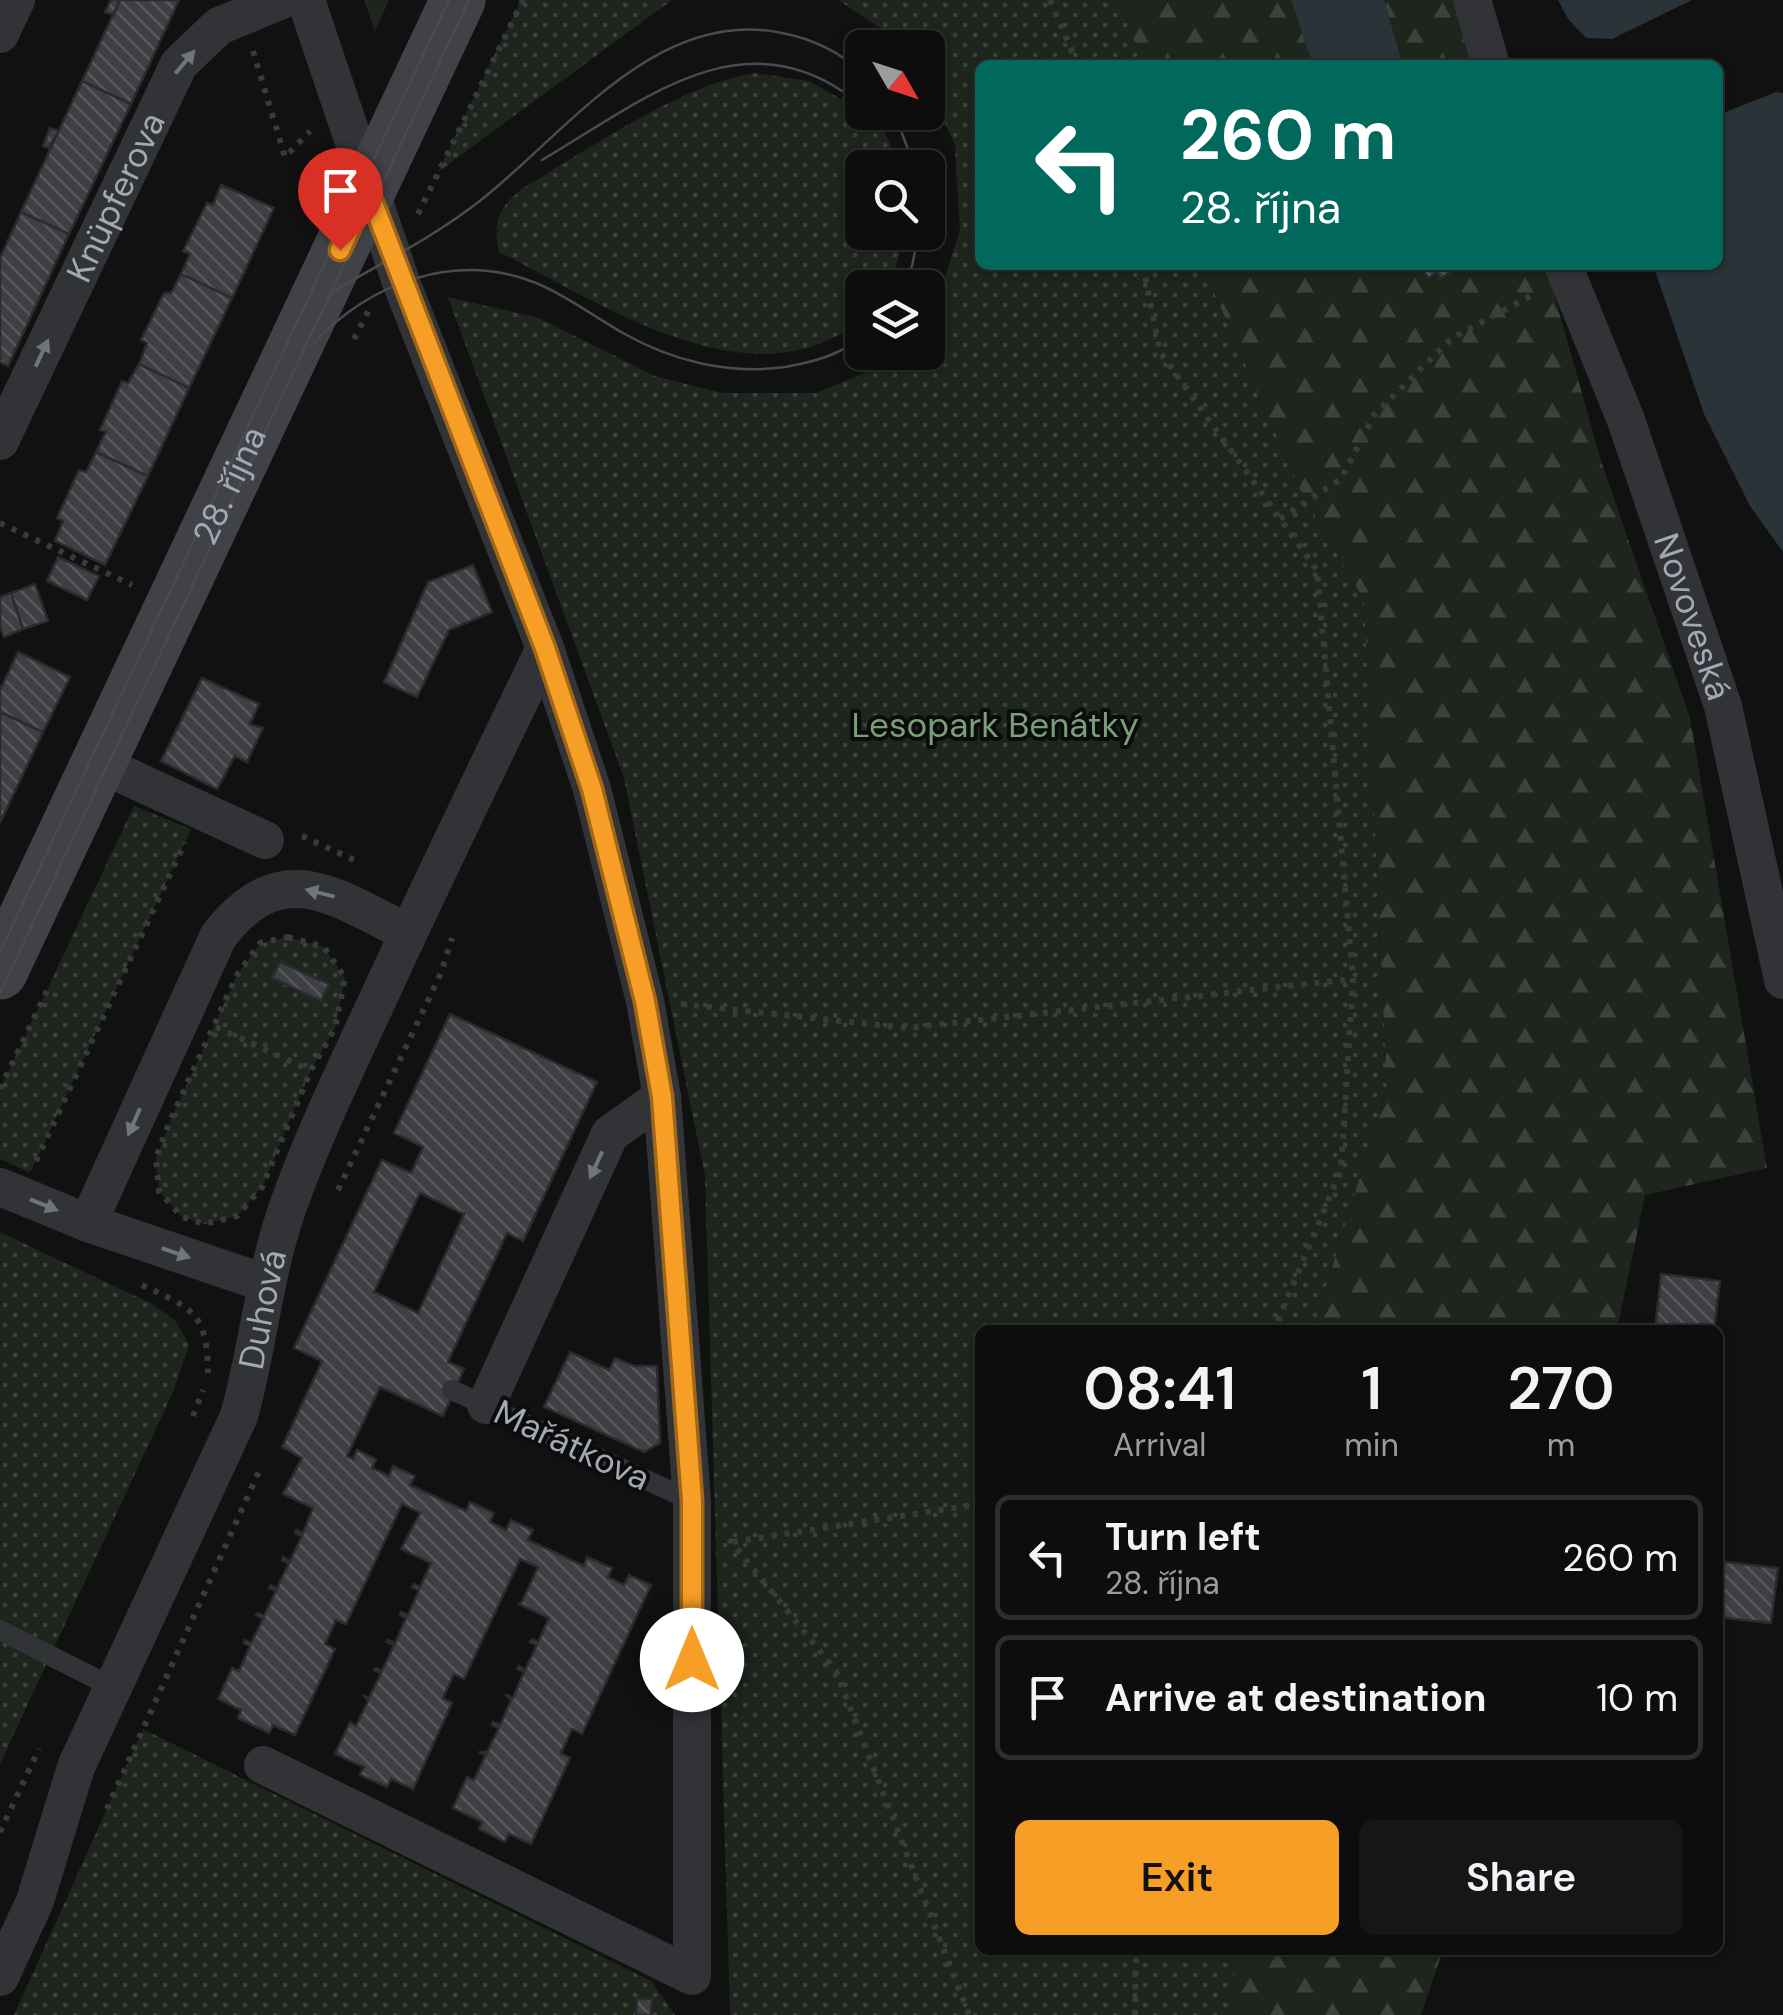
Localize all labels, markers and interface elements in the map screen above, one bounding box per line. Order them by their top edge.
north arrow [845,30,945,130]
map controls [845,30,945,370]
one-way arrow [174,49,195,74]
text: 260 m [1180,90,1396,181]
icon: left [1015,100,1145,230]
street label: Knüpferova [56,105,176,289]
pin [298,148,383,251]
button: search [845,150,945,250]
icon: arrive [313,163,368,218]
text: 28. října [1180,178,1341,237]
button: layers [845,270,945,370]
one-way arrow [33,338,50,367]
street label: 28. října [182,419,277,552]
street label: Novoveská [1643,527,1742,706]
park label: Lesopark Benátky [851,702,1139,748]
one-way arrow [304,885,335,900]
one-way arrow [125,1108,142,1137]
one-way arrow [588,1150,604,1180]
one-way arrow [29,1197,59,1213]
street label: Duhová [228,1245,297,1373]
one-way arrow [162,1246,192,1261]
text: 08:41 [1083,1349,1236,1428]
text: 1 [1361,1349,1382,1428]
text: 270 [1507,1349,1615,1428]
street label: Mařátkova [487,1389,657,1501]
text: Arrival [1113,1424,1206,1466]
text: min [1344,1424,1399,1466]
text: m [1547,1424,1575,1466]
text: Turn left [1105,1512,1261,1562]
icon: left [1020,1530,1075,1585]
text: 260 m [1562,1533,1678,1583]
text: 28. října [1105,1562,1220,1604]
position arrow [640,1608,744,1712]
icon: arrive [1020,1670,1075,1725]
text: Arrive at destination [1105,1673,1487,1723]
text: 10 m [1596,1673,1678,1723]
button: Exit [1015,1820,1339,1935]
button: Share [1359,1820,1683,1935]

